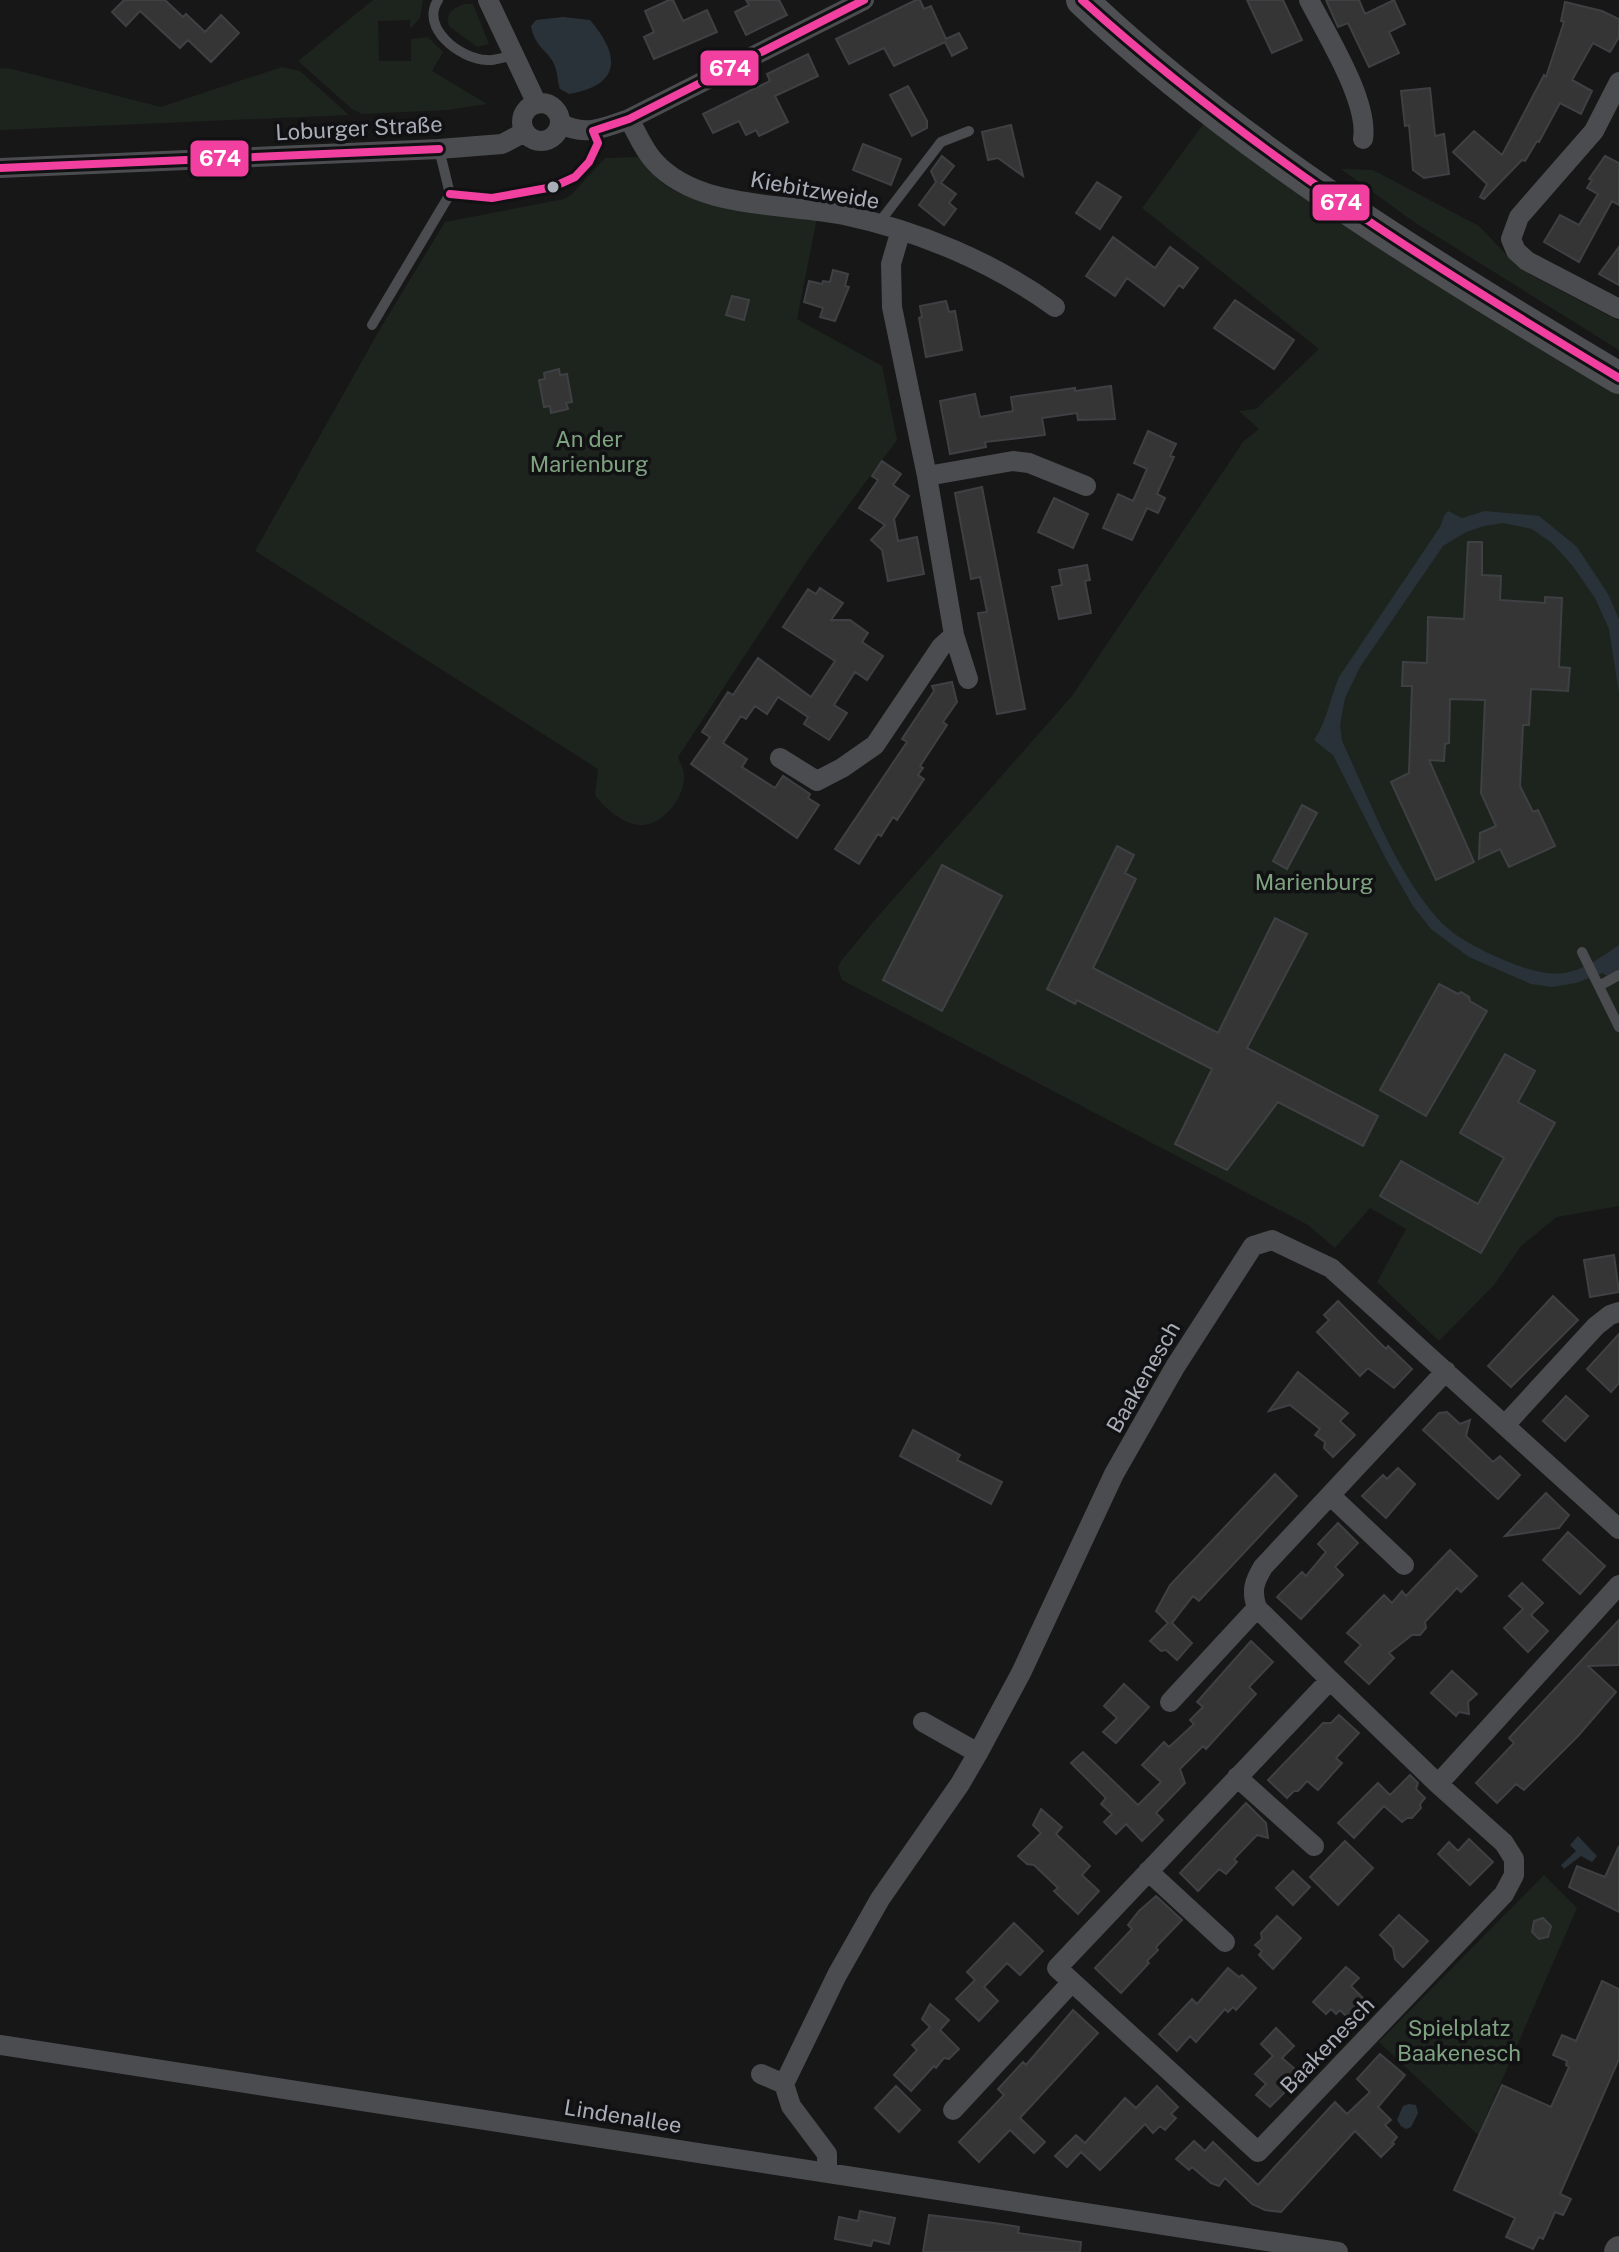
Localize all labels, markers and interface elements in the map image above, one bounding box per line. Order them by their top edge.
line badge: 674 [699,49,760,87]
text: 674 [709,55,751,81]
street label: Loburger Straße [275,111,443,145]
line badge: 674 [189,139,250,178]
text: 674 [199,145,241,171]
street label: Kiebitzweide [748,166,882,214]
unlabelled marker [545,179,561,195]
line badge: 674 [1311,183,1371,222]
text: 674 [1320,189,1362,215]
park label: An der Marienburg [530,426,648,477]
park label: Marienburg [1255,869,1373,895]
street label: Baakenesch [1101,1317,1185,1437]
street label: Baakenesch [1275,1991,1379,2099]
park label: Spielplatz Baakenesch [1397,2015,1521,2066]
street label: Lindenallee [562,2094,684,2138]

